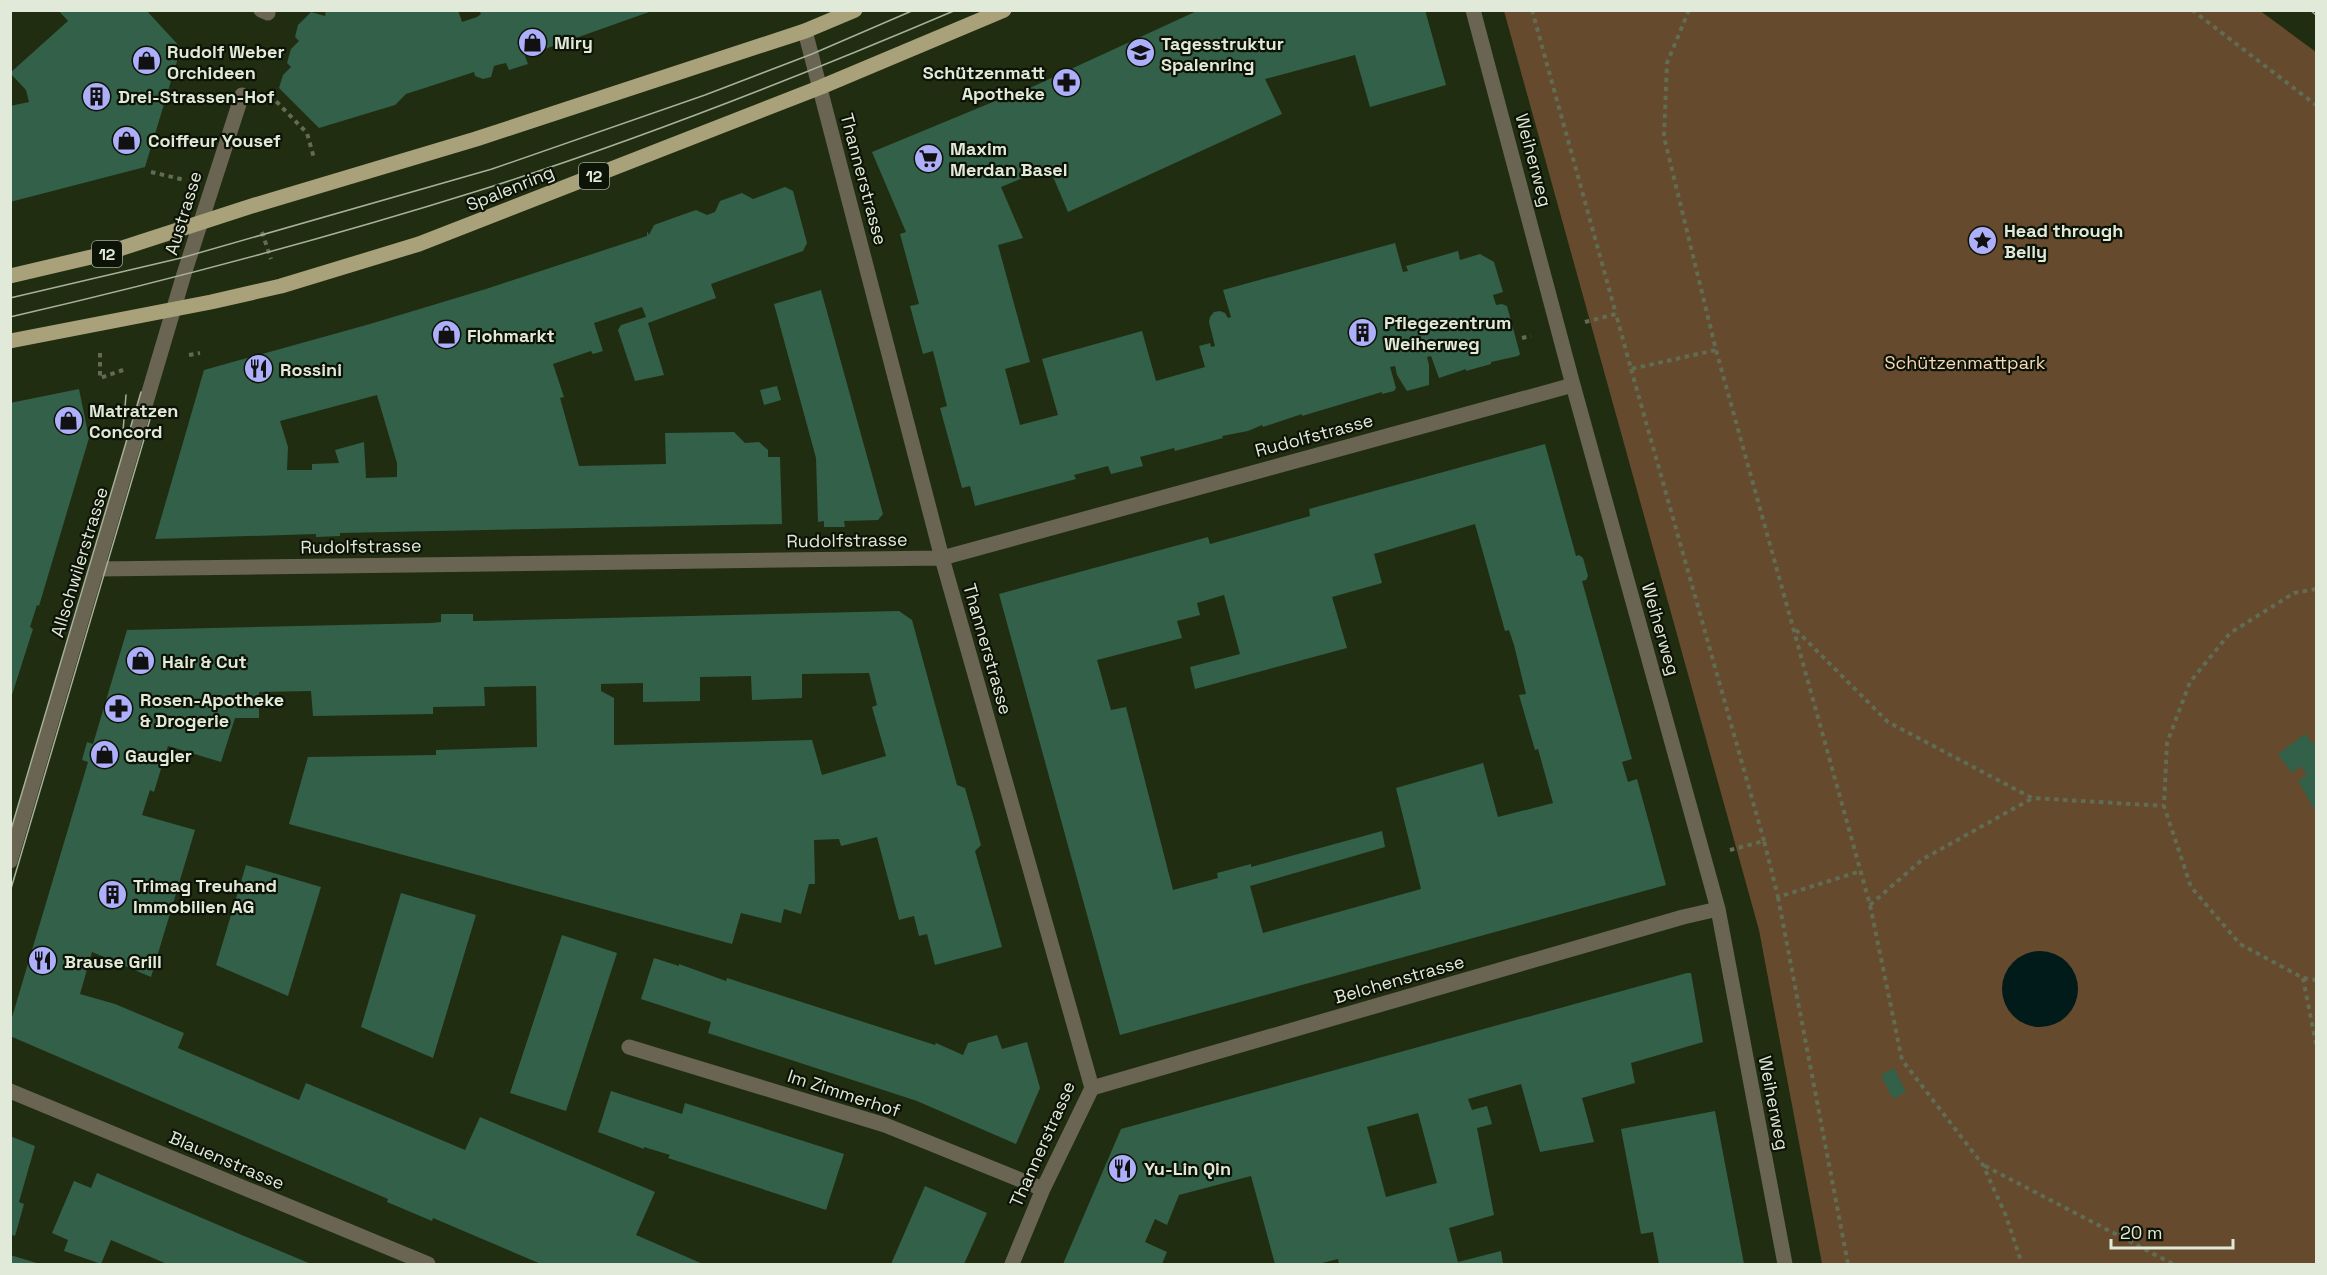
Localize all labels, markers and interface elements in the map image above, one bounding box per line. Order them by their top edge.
shop icon: Miry [517,26,549,58]
place label: Miry [554,31,593,54]
place label: Tagesstruktur Spalenring [1161,32,1284,76]
school or university icon: Tagesstruktur Spalenring [1124,37,1156,69]
place label: Rudolf Weber Orchideen [167,40,285,84]
shop icon: Rudolf Weber Orchideen [130,45,162,77]
place label: Schützenmatt Apotheke [923,61,1045,105]
pharmacy icon: Schützenmatt Apotheke [1050,66,1082,98]
building icon: Drei-Strassen-Hof [81,80,113,112]
place label: Drei-Strassen-Hof [118,85,275,108]
street label: Thannerstrasse [835,111,893,247]
street label: Weiherweg [1511,111,1557,209]
shop icon: Coiffeur Yousef [111,124,143,156]
place label: Coiffeur Yousef [148,129,281,152]
place label: Maxim Merdan Basel [950,137,1068,181]
supermarket icon: Maxim Merdan Basel [913,142,945,174]
street label: Spalenring [463,160,557,216]
road number: 12 [579,163,609,189]
street label: Austrasse [159,168,207,258]
place label: Head through Belly [2004,219,2123,263]
place icon: Head through Belly [1967,224,1999,256]
road number: 12 [92,241,122,267]
place label: Pflegezentrum Weiherweg [1384,311,1511,355]
building icon: Pflegezentrum Weiherweg [1347,316,1379,348]
shop icon: Flohmarkt [430,319,462,351]
place label: Flohmarkt [467,324,555,347]
park label: Schützenmattpark [1884,351,2046,374]
restaurant icon: Rossini [243,353,275,385]
place label: Rossini [280,358,342,381]
place label: Matratzen Concord [89,399,178,443]
shop icon: Matratzen Concord [52,404,84,436]
street label: Rudolfstrasse [1252,408,1376,462]
street label: Allschwilerstrasse [45,484,113,640]
street label: Rudolfstrasse [786,527,908,553]
street label: Rudolfstrasse [300,533,422,559]
street label: Weiherweg [1637,580,1685,678]
street label: Thannerstrasse [958,581,1018,717]
shop icon: Hair & Cut [125,645,157,677]
place label: Hair & Cut [162,650,247,673]
place label: Rosen-Apotheke & Drogerie [140,688,284,732]
pharmacy icon: Rosen-Apotheke & Drogerie [103,693,135,725]
shop icon: Gaugler [88,739,120,771]
place label: Gaugler [125,744,192,767]
place label: Trimag Treuhand Immobilien AG [133,874,277,918]
building icon: Trimag Treuhand Immobilien AG [96,879,128,911]
restaurant icon: Brause Grill [27,945,59,977]
street label: Belchenstrasse [1331,949,1467,1009]
place label: Brause Grill [64,950,162,973]
street label: Weiherweg [1754,1054,1794,1152]
street label: Im Zimmerhof [785,1064,903,1122]
street label: Thannerstrasse [1004,1078,1080,1210]
street label: Blauenstrasse [166,1125,288,1195]
restaurant icon: Yu-Lin Qin [1107,1152,1139,1184]
place label: Yu-Lin Qin [1144,1157,1231,1180]
scale bar [2111,1212,2232,1250]
text: 20 m [2120,1221,2163,1244]

